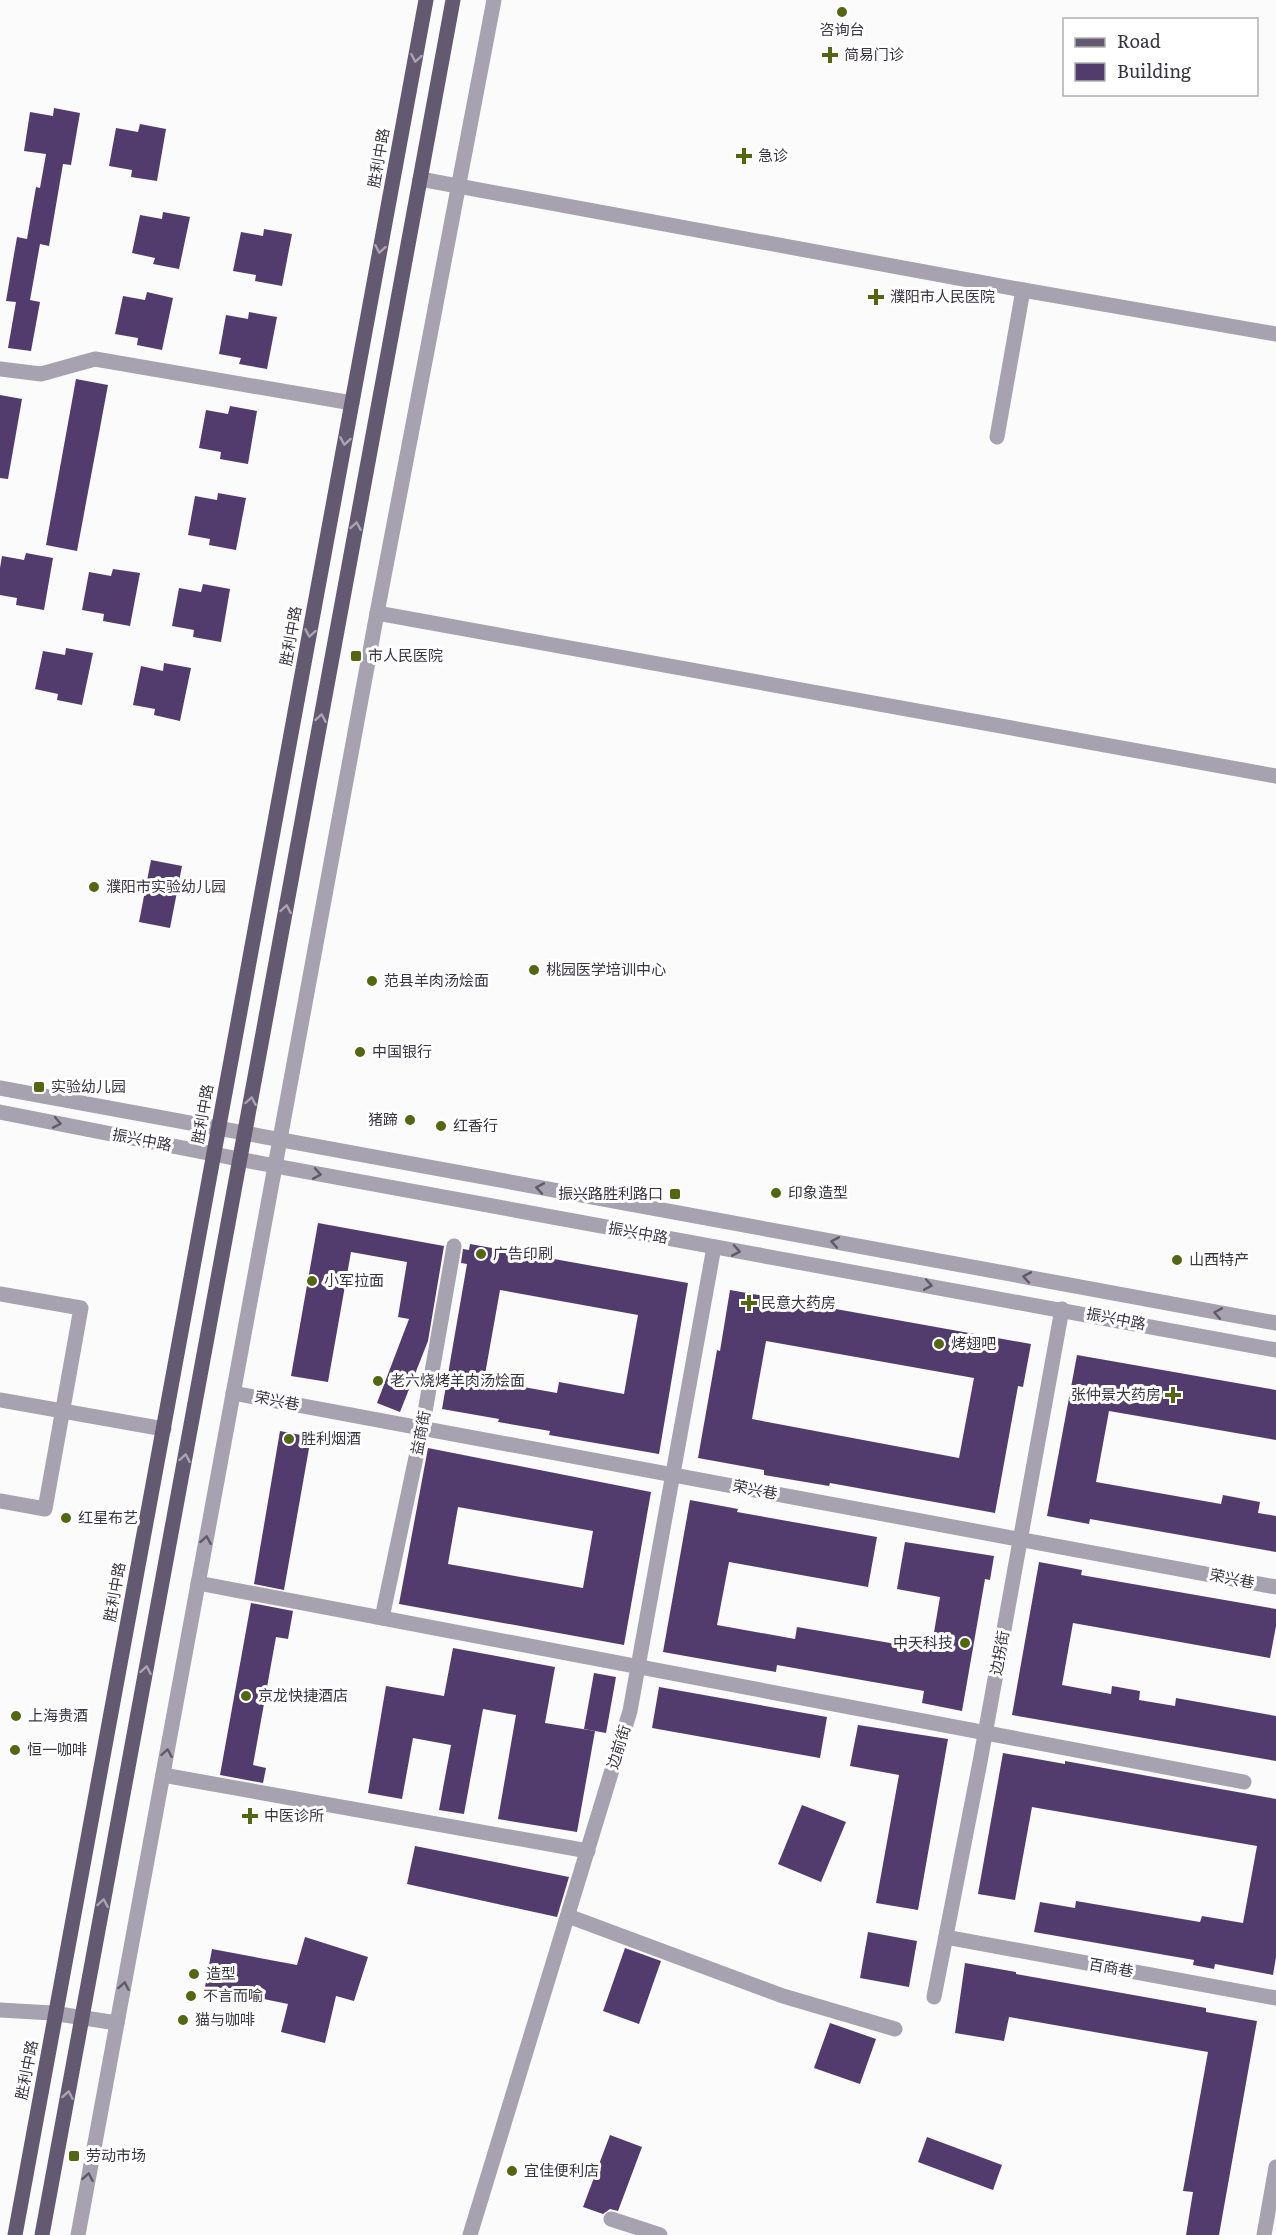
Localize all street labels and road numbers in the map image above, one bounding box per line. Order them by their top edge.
street label: 胜利中路 [361,126,394,189]
street label: 胜利中路 [273,604,306,667]
street label: 胜利中路 [185,1082,218,1145]
street label: 振兴中路 [111,1122,174,1156]
street label: 振兴中路 [607,1215,670,1248]
street label: 振兴中路 [1085,1301,1148,1335]
street label: 荣兴巷 [253,1384,302,1415]
street label: 益商街 [404,1408,435,1457]
street label: 荣兴巷 [731,1473,780,1504]
street label: 胜利中路 [97,1560,130,1623]
street label: 荣兴巷 [1208,1562,1257,1593]
street label: 边拐街 [983,1629,1014,1677]
street label: 边前街 [600,1722,635,1771]
street label: 百商巷 [1087,1951,1135,1982]
street label: 胜利中路 [9,2038,43,2101]

